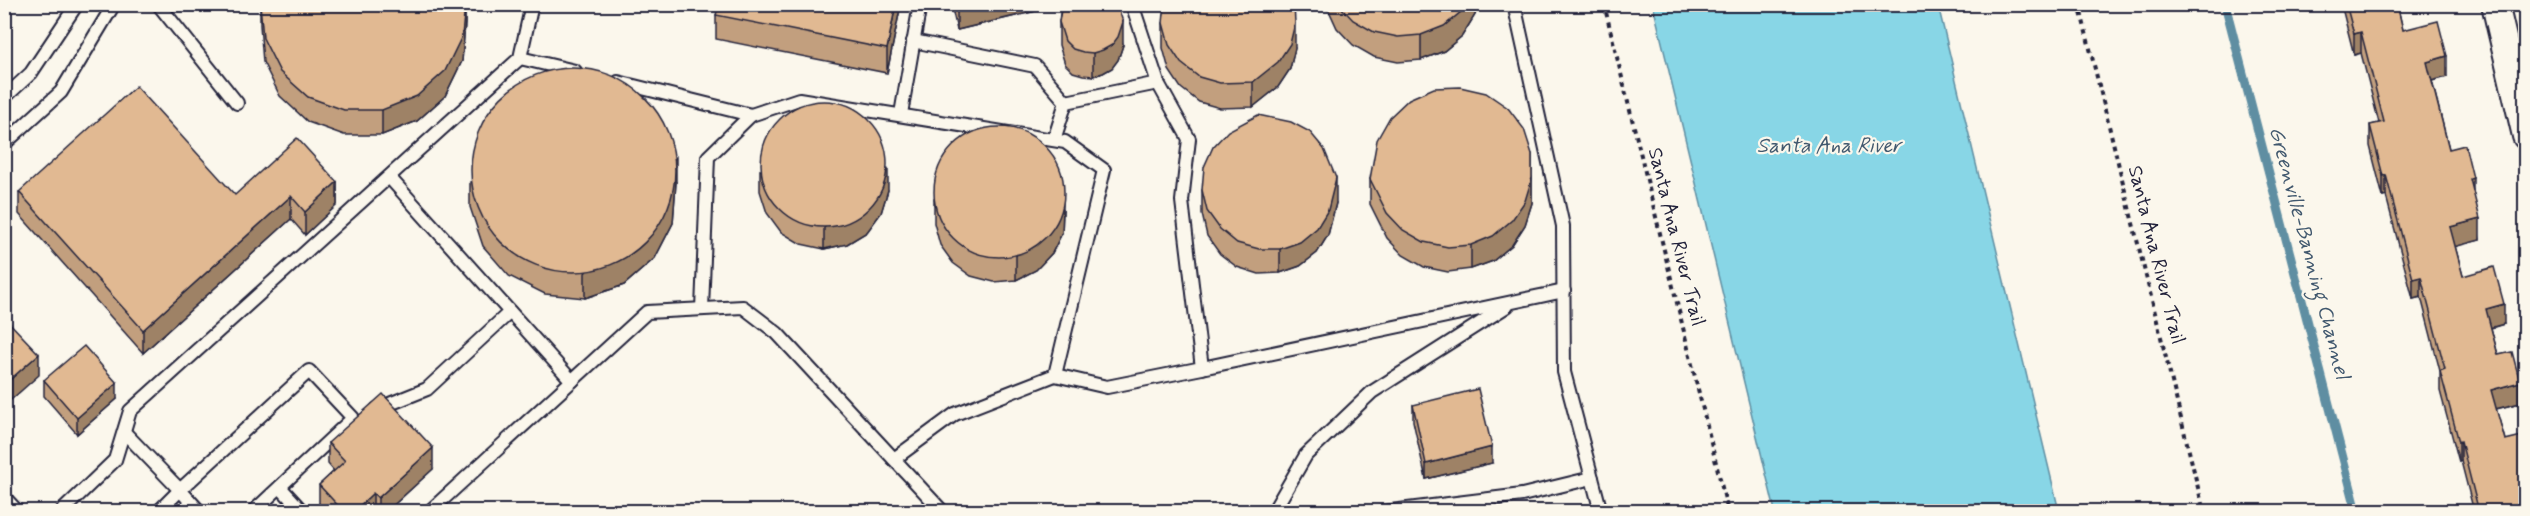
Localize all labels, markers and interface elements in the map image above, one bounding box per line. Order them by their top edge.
water label: Greenville-Banning Channel [2260,124,2357,385]
water label: Santa Ana River [1757,132,1903,160]
street label: Santa Ana River Trail [1641,145,1711,329]
street label: Santa Ana River Trail [2121,163,2191,347]

